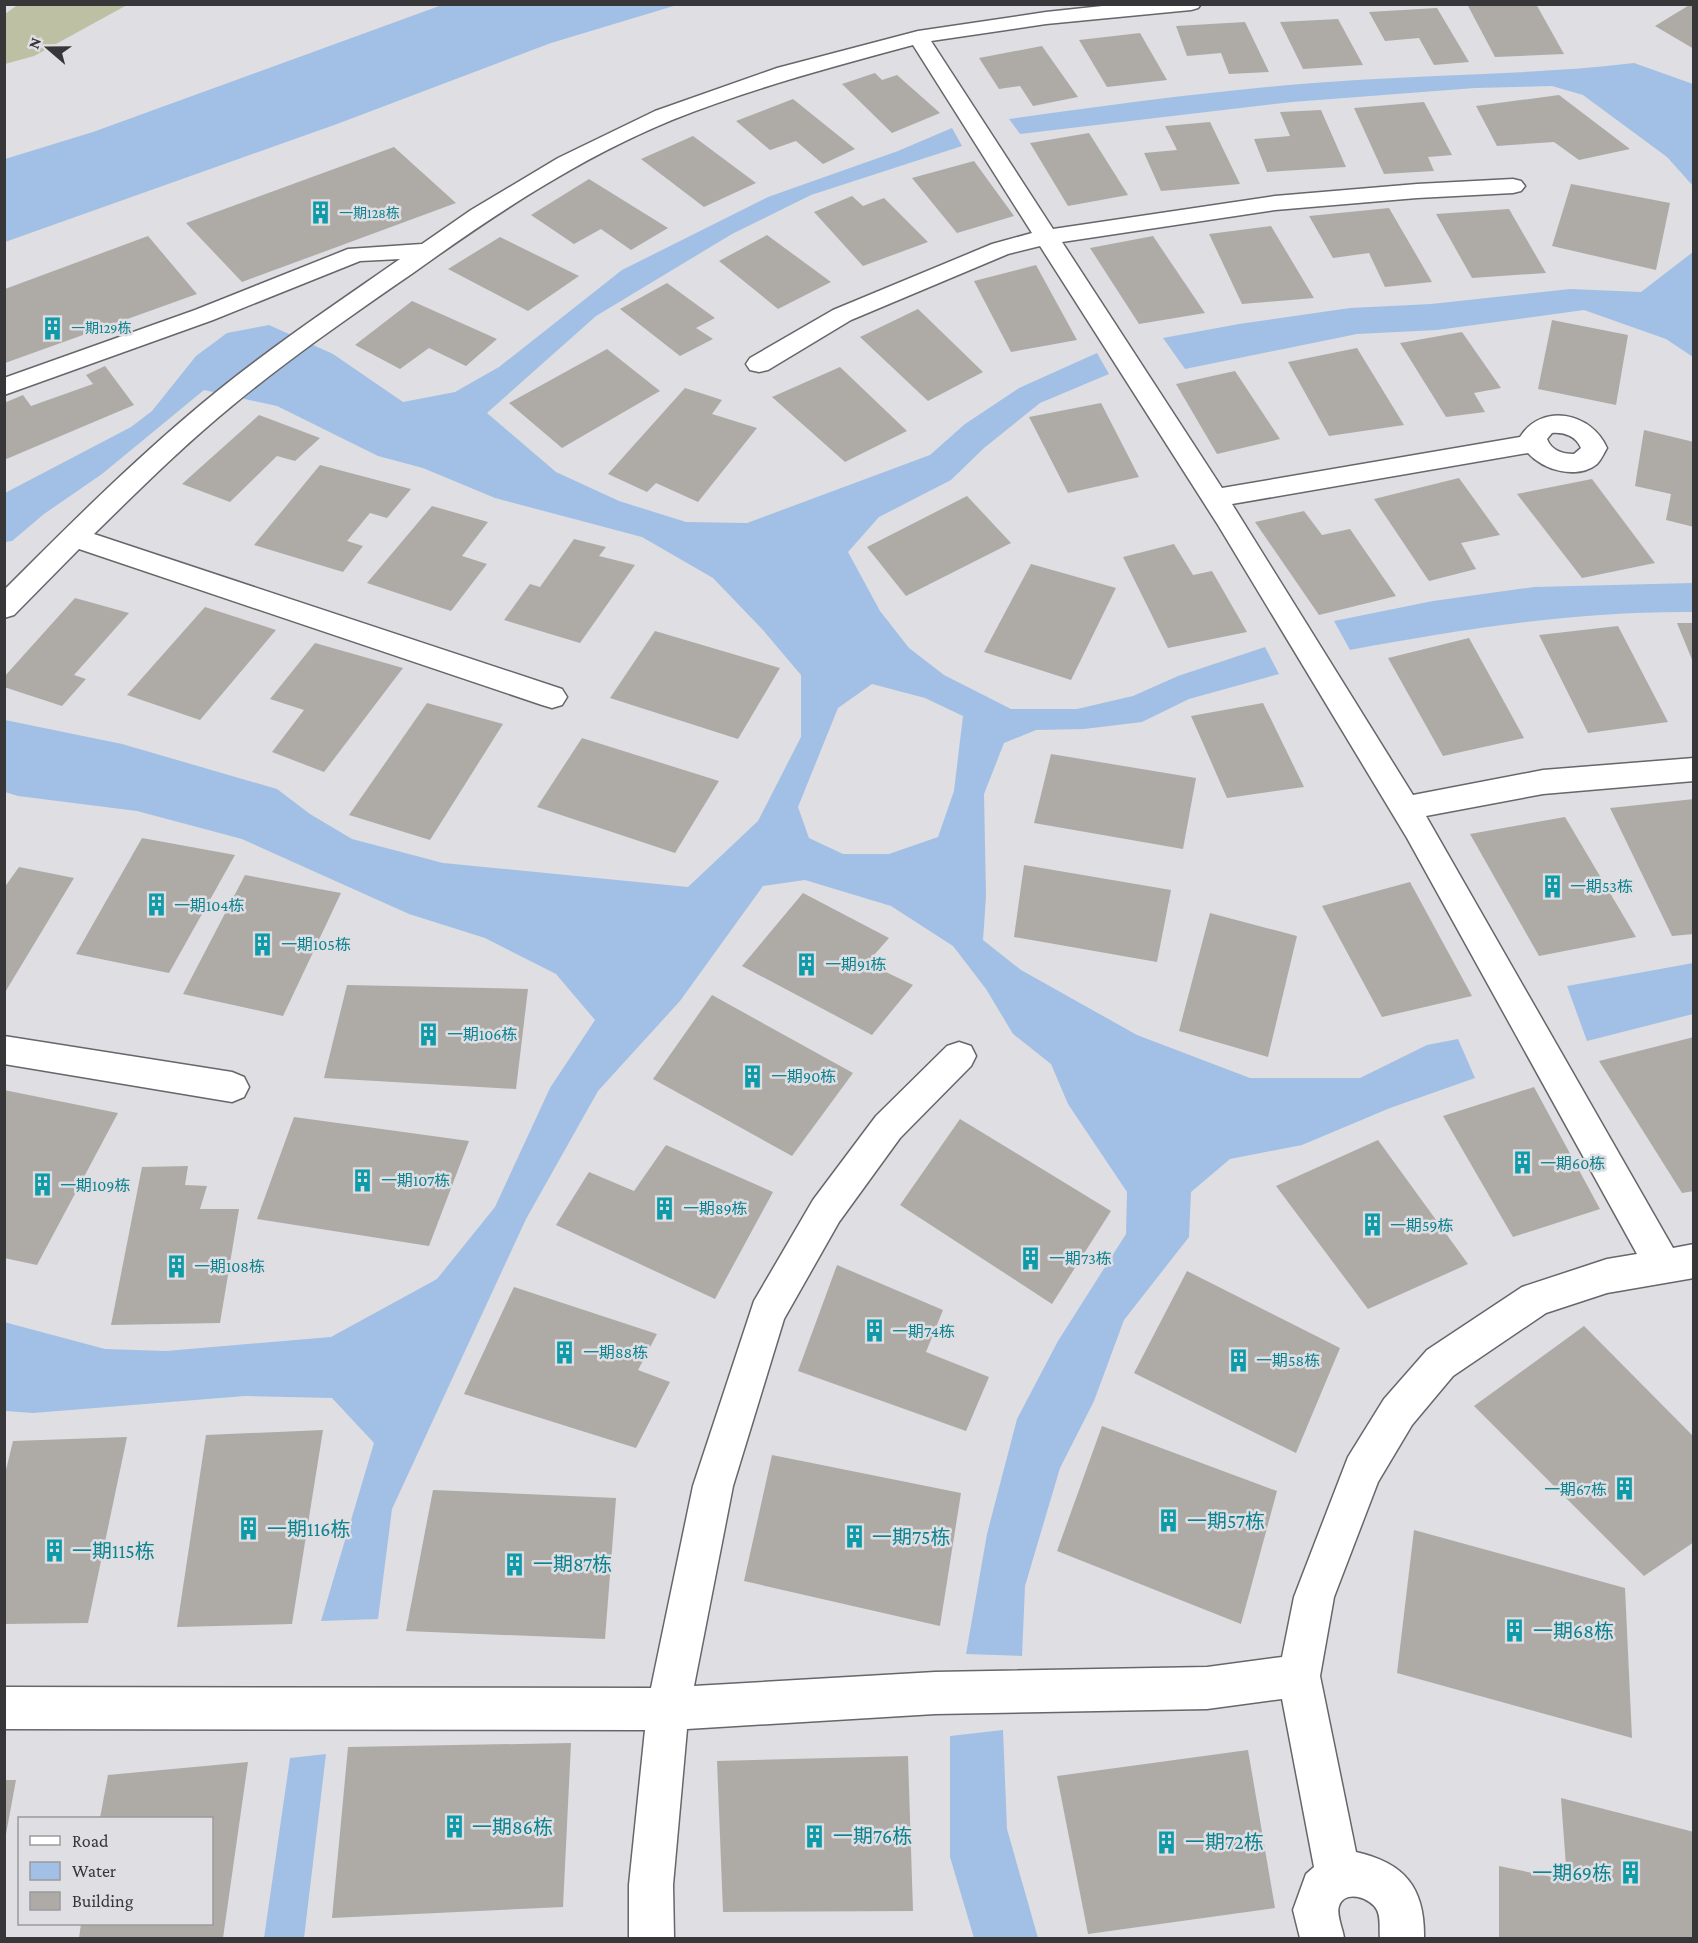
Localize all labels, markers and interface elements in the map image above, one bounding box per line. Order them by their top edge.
north arrow [18,18,78,78]
text: N [25,35,44,51]
building icon: 一期128栋 [308,200,334,226]
place label: 一期128栋 [339,205,400,221]
building icon: 一期129栋 [40,315,66,341]
place label: 一期129栋 [71,320,131,336]
building icon: 一期53栋 [1539,873,1565,899]
place label: 一期53栋 [1570,878,1633,895]
building icon: 一期104栋 [143,892,169,918]
place label: 一期104栋 [174,897,245,914]
building icon: 一期105栋 [250,931,276,957]
place label: 一期105栋 [281,936,351,953]
building icon: 一期91栋 [794,951,820,977]
place label: 一期91栋 [825,956,886,973]
building icon: 一期106栋 [416,1021,442,1047]
place label: 一期106栋 [447,1026,518,1043]
building icon: 一期90栋 [740,1063,766,1089]
place label: 一期90栋 [771,1068,836,1085]
building icon: 一期60栋 [1509,1150,1535,1176]
place label: 一期60栋 [1540,1155,1605,1172]
building icon: 一期107栋 [350,1167,376,1193]
building icon: 一期109栋 [29,1172,55,1198]
place label: 一期107栋 [381,1172,450,1189]
place label: 一期109栋 [60,1177,131,1194]
building icon: 一期89栋 [652,1195,678,1221]
place label: 一期89栋 [683,1200,748,1217]
building icon: 一期59栋 [1359,1212,1385,1238]
place label: 一期59栋 [1390,1217,1453,1234]
building icon: 一期73栋 [1018,1245,1044,1271]
place label: 一期73栋 [1049,1250,1112,1267]
building icon: 一期108栋 [163,1253,189,1279]
place label: 一期108栋 [194,1258,265,1275]
building icon: 一期74栋 [861,1318,887,1344]
place label: 一期74栋 [892,1323,955,1340]
building icon: 一期88栋 [552,1339,578,1365]
place label: 一期88栋 [583,1344,648,1361]
building icon: 一期58栋 [1225,1347,1251,1373]
place label: 一期58栋 [1256,1352,1320,1369]
building icon: 一期67栋 [1612,1476,1638,1502]
place label: 一期67栋 [1544,1481,1607,1498]
building icon: 一期57栋 [1156,1508,1182,1534]
place label: 一期57栋 [1187,1510,1265,1532]
building icon: 一期116栋 [236,1516,262,1542]
place label: 一期116栋 [267,1518,350,1540]
building icon: 一期75栋 [841,1524,867,1550]
place label: 一期75栋 [872,1526,950,1548]
building icon: 一期115栋 [41,1538,67,1564]
place label: 一期115栋 [72,1540,155,1562]
building icon: 一期87栋 [502,1551,528,1577]
place label: 一期87栋 [533,1553,612,1575]
building icon: 一期68栋 [1502,1618,1528,1644]
place label: 一期68栋 [1533,1620,1614,1642]
building icon: 一期86栋 [441,1814,467,1840]
place label: 一期86栋 [472,1816,553,1838]
legend [18,1817,213,1925]
building icon: 一期76栋 [802,1823,828,1849]
place label: 一期76栋 [833,1825,912,1847]
building icon: 一期72栋 [1154,1829,1180,1855]
text: Road [72,1831,109,1851]
place label: 一期72栋 [1185,1831,1264,1853]
building icon: 一期69栋 [1617,1860,1643,1886]
text: Water [72,1861,117,1881]
place label: 一期69栋 [1532,1862,1612,1884]
text: Building [72,1891,134,1911]

